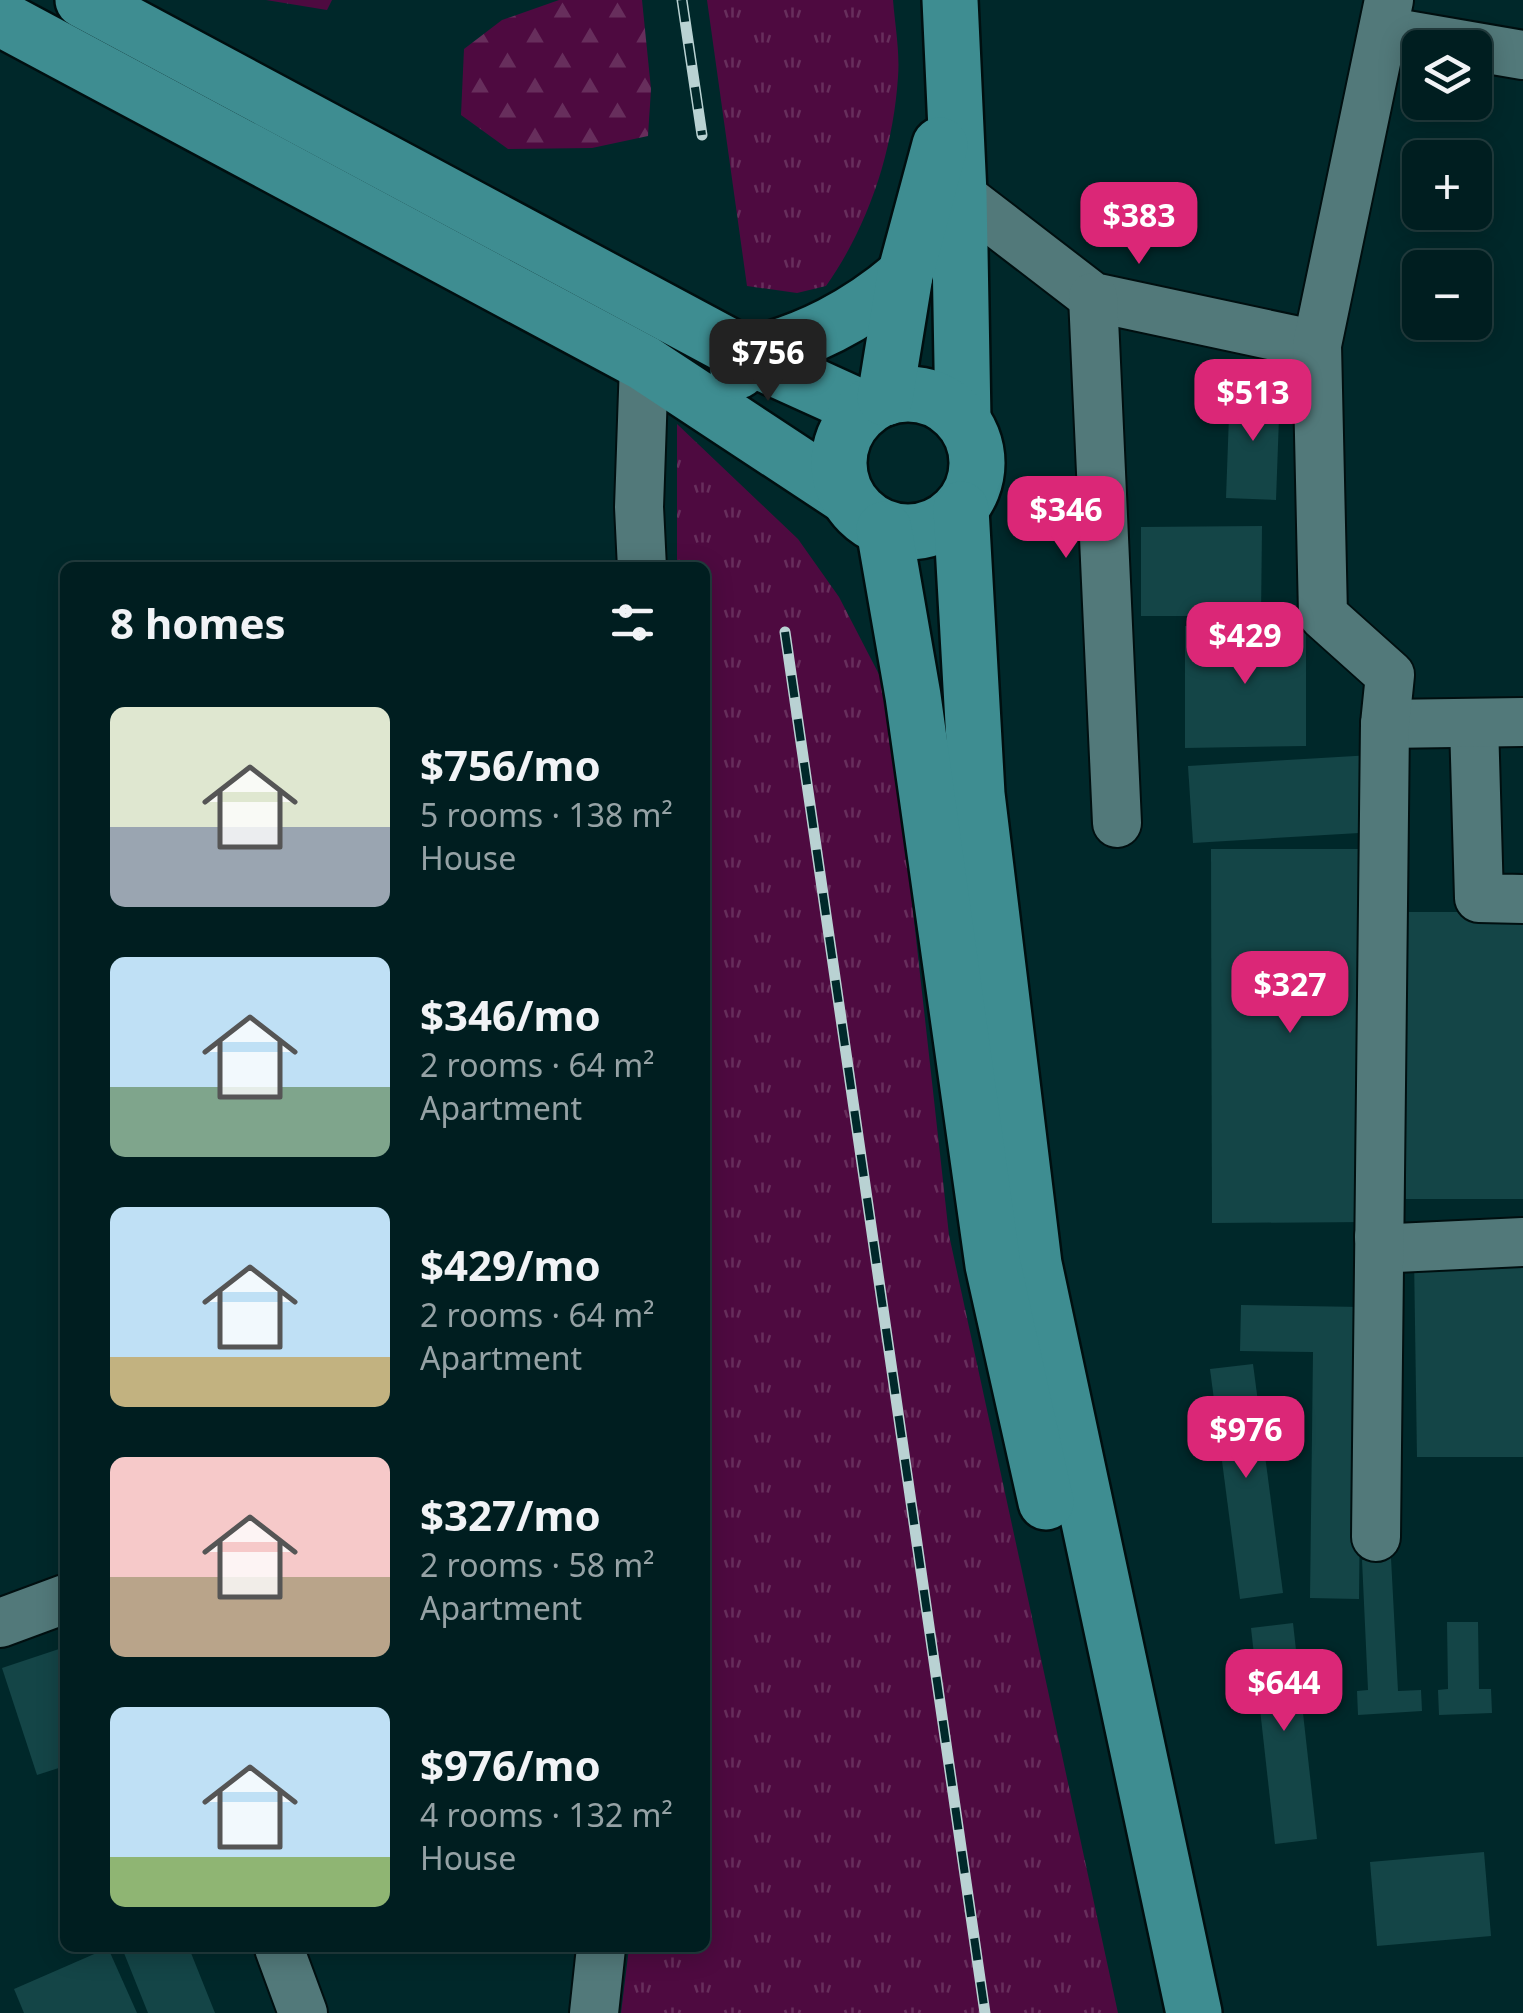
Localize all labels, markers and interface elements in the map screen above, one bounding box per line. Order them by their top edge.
map controls [1402,30,1492,340]
button: layers [1402,30,1492,120]
button: + [1402,140,1492,230]
pin: $383 [1080,182,1198,267]
text: $383 [1102,193,1176,236]
button: − [1402,250,1492,340]
pin: $756 [709,319,827,404]
text: $756 [731,330,805,373]
pin: $513 [1194,359,1312,444]
text: $513 [1216,370,1290,413]
pin: $346 [1007,476,1125,561]
text: $346 [1029,487,1103,530]
text: 8 homes [110,594,286,651]
icon: filters [605,595,660,650]
pin: $429 [1186,602,1304,687]
text: $429 [1208,613,1282,656]
text: $756/mo [420,736,601,793]
icon: home [190,747,310,867]
text: 5 rooms · 138 m² [420,793,673,836]
text: House [420,836,516,879]
pin: $327 [1231,951,1349,1036]
text: $327 [1253,962,1327,1005]
text: $346/mo [420,986,601,1043]
icon: home [190,997,310,1117]
text: 2 rooms · 64 m² [420,1043,654,1086]
text: Apartment [420,1086,582,1129]
text: $429/mo [420,1236,601,1293]
icon: home [190,1247,310,1367]
text: 2 rooms · 64 m² [420,1293,654,1336]
text: Apartment [420,1336,582,1379]
pin: $976 [1187,1396,1305,1481]
text: $976 [1209,1407,1283,1450]
text: $327/mo [420,1486,601,1543]
icon: home [190,1497,310,1617]
text: 2 rooms · 58 m² [420,1543,654,1586]
text: Apartment [420,1586,582,1629]
pin: $644 [1225,1649,1343,1734]
text: $644 [1247,1660,1321,1703]
text: $976/mo [420,1736,601,1793]
icon: home [190,1747,310,1867]
text: 4 rooms · 132 m² [420,1793,673,1836]
text: House [420,1836,516,1879]

